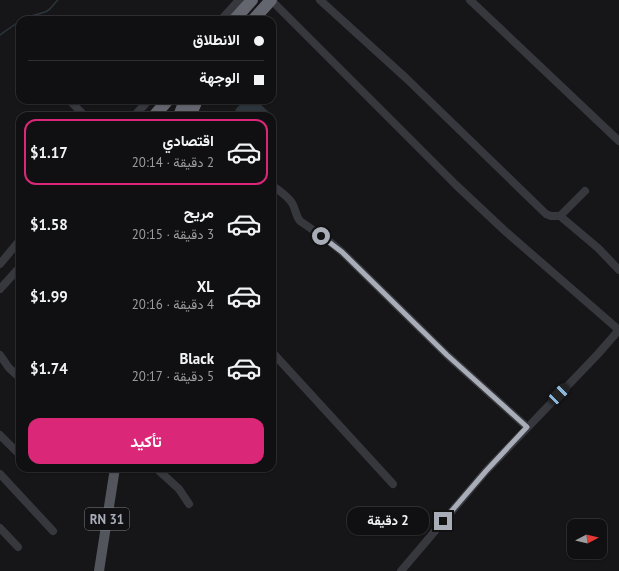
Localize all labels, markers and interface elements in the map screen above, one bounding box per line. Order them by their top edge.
text: الانطلاق [193,30,240,49]
text: الوجهة [199,68,240,87]
text: اقتصادي [162,131,214,150]
icon: car [226,134,262,170]
text: $1.17 [30,143,68,162]
text: 2 دقيقة · 20:14 [132,154,214,171]
text: مريح [184,203,214,222]
icon: car [226,206,262,242]
text: $1.58 [30,215,68,234]
text: 3 دقيقة · 20:15 [132,226,214,243]
route start [312,227,330,245]
text: XL [197,277,214,296]
icon: car [226,278,262,314]
text: $1.99 [30,287,68,306]
text: 4 دقيقة · 20:16 [132,296,214,313]
text: Black [179,349,214,368]
icon: car [226,350,262,386]
text: $1.74 [30,359,68,378]
text: 5 دقيقة · 20:17 [132,368,214,385]
car [546,381,572,407]
button: تأكيد [28,418,264,464]
callout: 2 دقيقة [347,507,429,535]
road number: RN 31 [85,508,129,530]
text: 2 دقيقة [367,512,409,529]
route end [434,512,452,530]
north arrow [567,519,607,559]
map controls [567,519,607,559]

